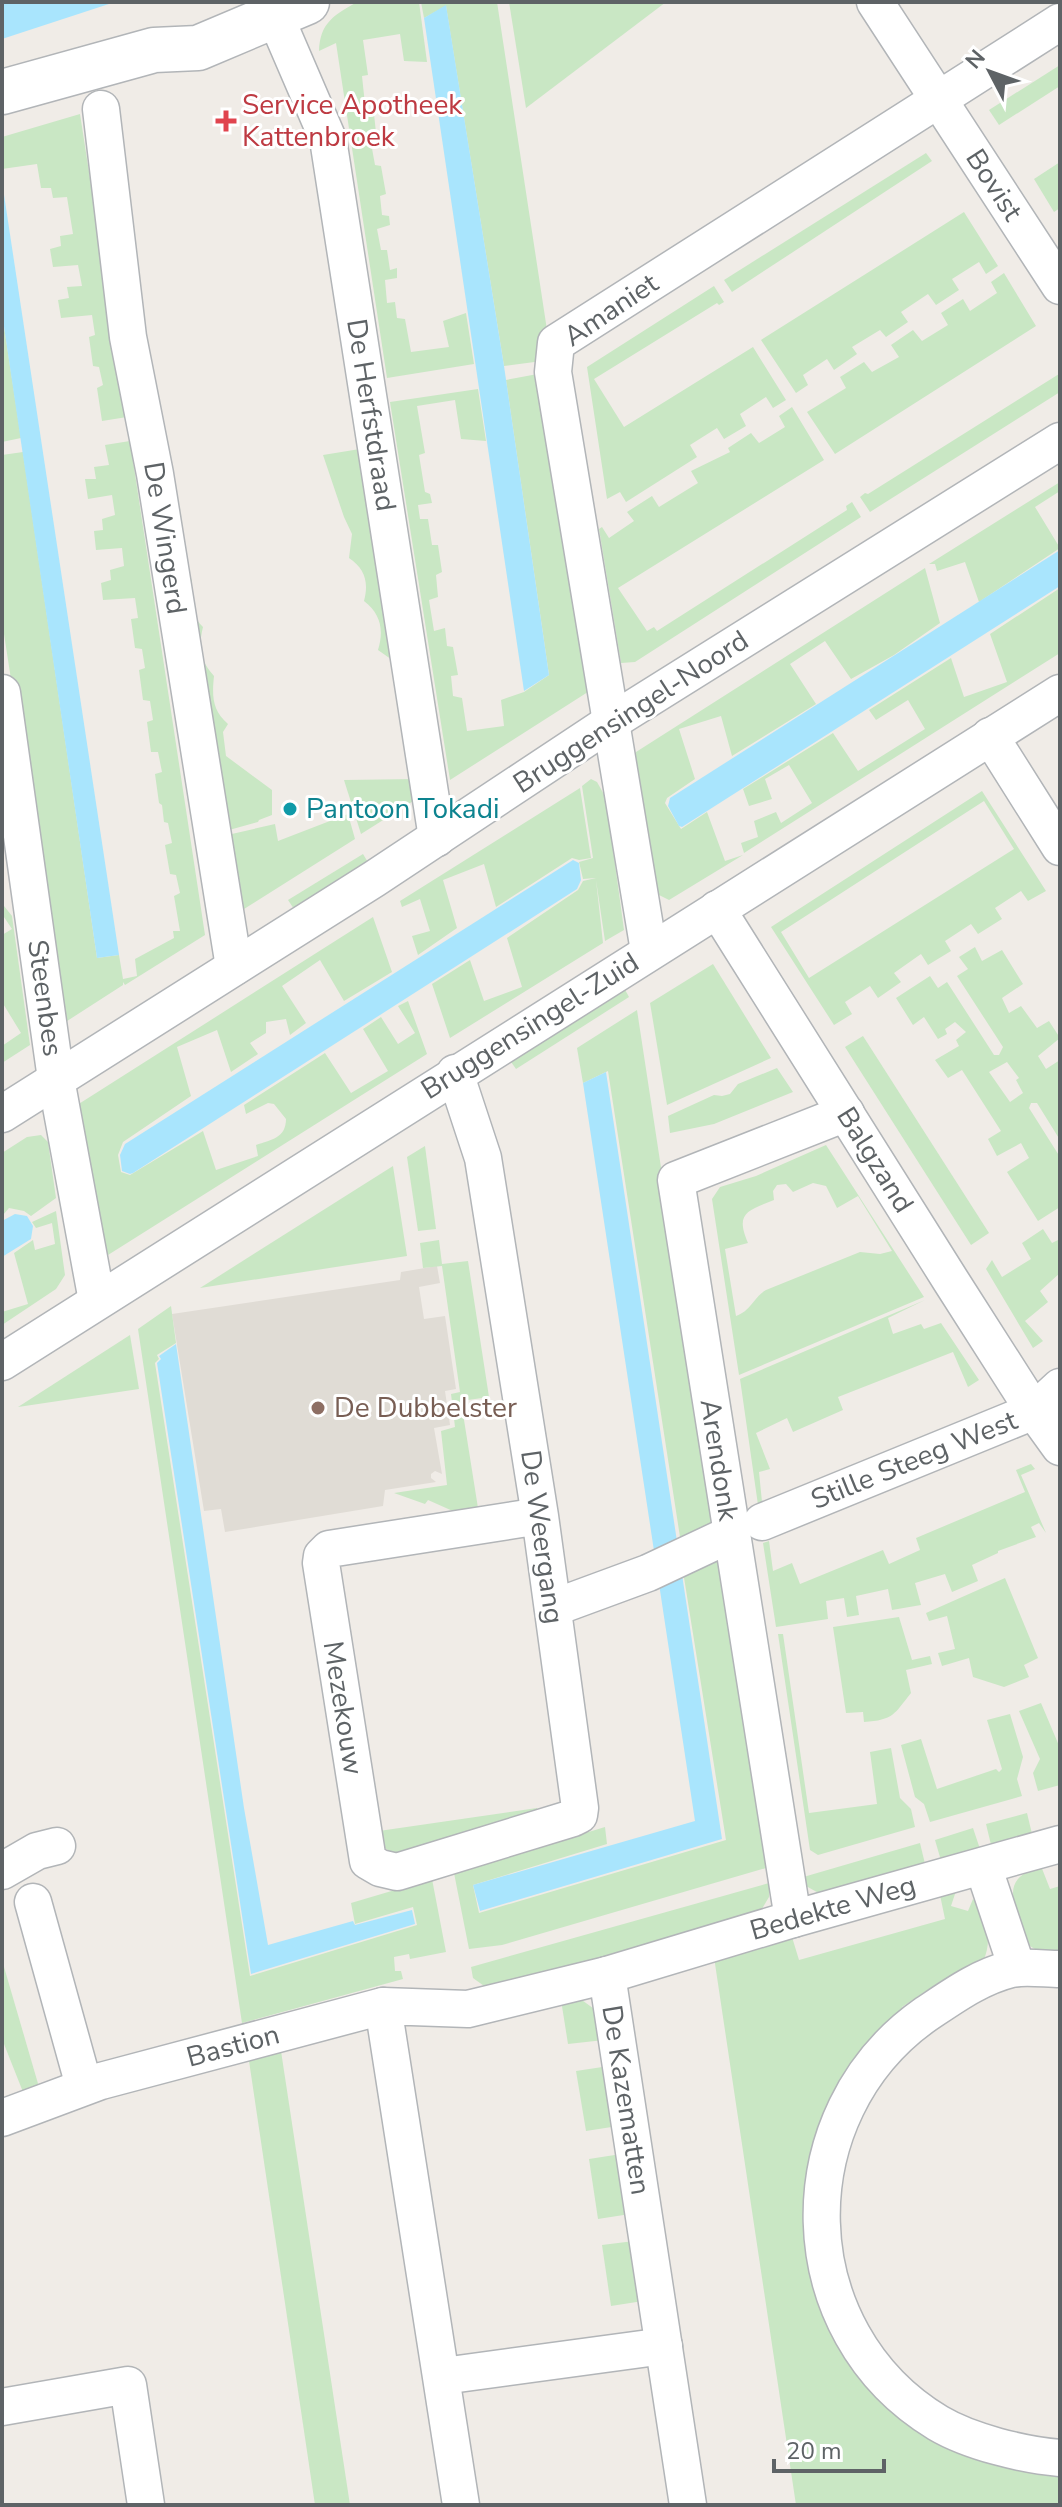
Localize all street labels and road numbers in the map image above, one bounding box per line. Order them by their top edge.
street label: Bovist [957,142,1031,228]
street label: Amaniet [556,264,666,355]
street label: De Herfstdraad [337,316,405,514]
street label: De Wingerd [134,459,196,617]
street label: Bruggensingel-Noord [506,622,756,802]
street label: Steenbes [18,937,72,1059]
street label: Bruggensingel-Zuid [414,944,646,1108]
street label: Balgzand [828,1100,922,1220]
street label: Arendonk [691,1396,748,1525]
street label: Stille Steeg West [805,1401,1023,1519]
street label: De Weergang [511,1448,573,1626]
street label: Mezekouw [314,1638,372,1778]
street label: Bedekte Weg [746,1866,920,1950]
street label: De Kazematten [592,2002,660,2198]
street label: Bastion [182,2015,284,2077]

